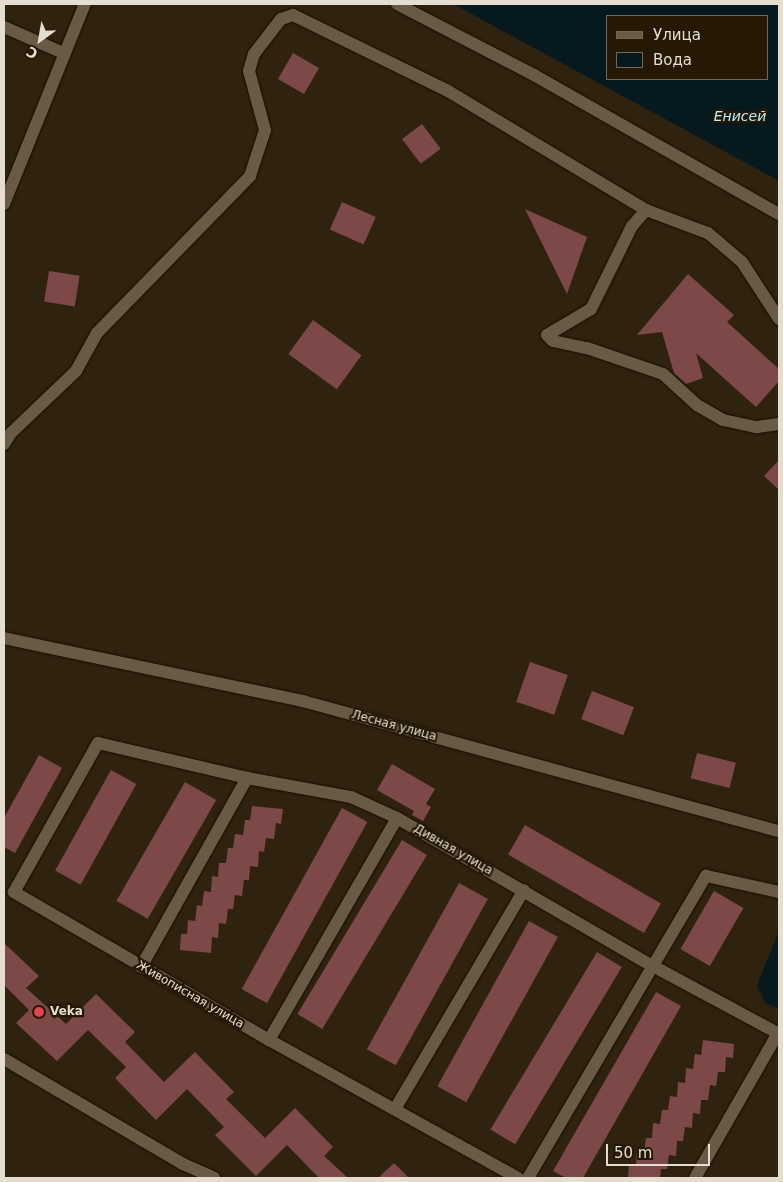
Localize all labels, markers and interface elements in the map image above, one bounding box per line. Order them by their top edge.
north arrow [15,15,65,65]
legend [606,15,768,80]
text: Улица [653,26,701,44]
text: С [23,43,41,62]
text: Вода [653,51,692,69]
water label: Енисей [714,108,766,124]
street label: Лесная улица [350,708,438,744]
street label: Дивная улица [411,822,495,878]
street label: Живописная улица [134,958,246,1032]
marker: Veka [32,1005,46,1019]
place label: Veka [50,1005,83,1019]
scale bar [608,1134,712,1166]
text: 50 m [614,1144,652,1162]

